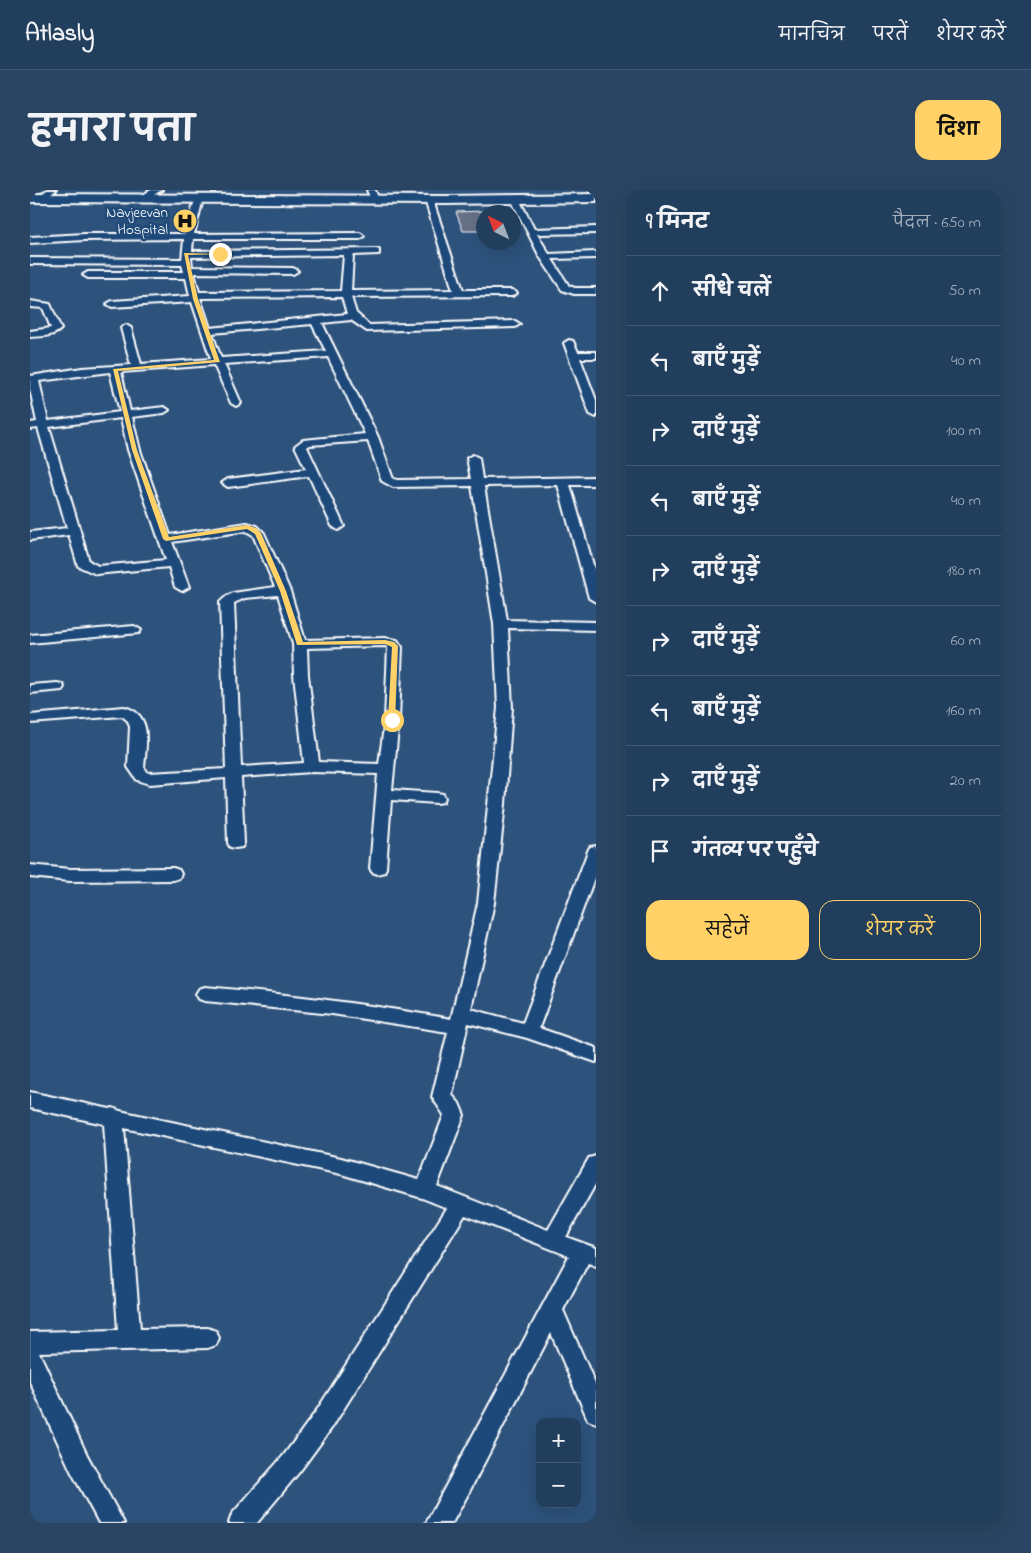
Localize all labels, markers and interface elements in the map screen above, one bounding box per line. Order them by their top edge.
text: Atlasly [25,17,94,52]
text: मानचित्र [779,23,845,49]
text: परतें [873,23,908,49]
text: शेयर करें [936,23,1006,49]
button: दिशा [915,100,1001,160]
text: हमारा पता [30,106,194,157]
place label: Navjeevan Hospital [106,202,168,241]
north arrow [476,205,521,250]
hospital icon: Navjeevan Hospital [172,208,198,234]
text: 9 मिनट [646,208,709,238]
text: पैदल · 650 m [893,211,981,235]
route end [209,243,232,266]
icon: ahead [646,277,674,305]
text: सीधे चलें [693,278,771,305]
text: 50 m [949,279,981,303]
icon: left [646,347,674,375]
text: बाएँ मुड़ें [693,348,760,375]
text: 40 m [951,349,981,373]
icon: right [646,417,674,445]
text: दाएँ मुड़ें [693,418,759,445]
text: 100 m [946,419,981,443]
icon: left [646,487,674,515]
text: बाएँ मुड़ें [693,488,760,515]
text: 40 m [951,489,981,513]
icon: right [646,557,674,585]
text: दाएँ मुड़ें [693,558,759,585]
text: 180 m [947,559,981,583]
icon: right [646,627,674,655]
text: दाएँ मुड़ें [693,628,759,655]
text: 60 m [951,629,981,653]
icon: left [646,697,674,725]
text: बाएँ मुड़ें [693,698,760,725]
text: 160 m [946,699,981,723]
route start [381,709,404,732]
icon: right [646,767,674,795]
text: दाएँ मुड़ें [693,768,759,795]
text: 20 m [950,769,981,793]
icon: arrive [646,837,674,865]
text: गंतव्य पर पहुँचे [693,838,818,865]
button: सहेजें [646,900,809,960]
button: शेयर करें [819,900,981,960]
map controls [536,1418,581,1508]
button: + [536,1418,581,1463]
button: − [536,1463,581,1508]

